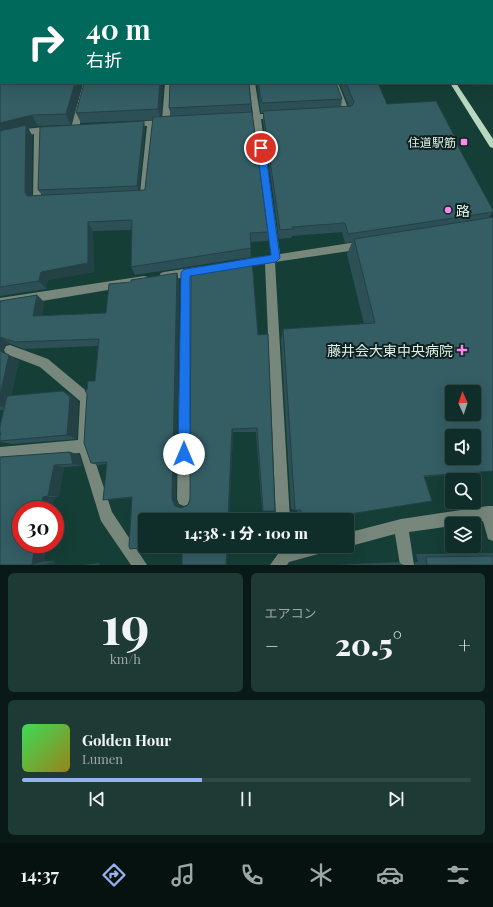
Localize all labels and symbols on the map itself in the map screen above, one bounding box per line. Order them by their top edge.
pin [244,131,278,165]
place label: 住道駅筋 [408,134,456,150]
marker: 住道駅筋 [459,137,469,147]
place label: 路 [456,201,470,220]
marker: 路 [443,205,453,215]
place label: 藤井会大東中央病院 [327,341,453,360]
marker: 藤井会大東中央病院 [456,344,468,356]
north arrow [445,385,481,421]
position arrow [163,433,205,475]
speed limit sign: 30 [12,501,64,553]

